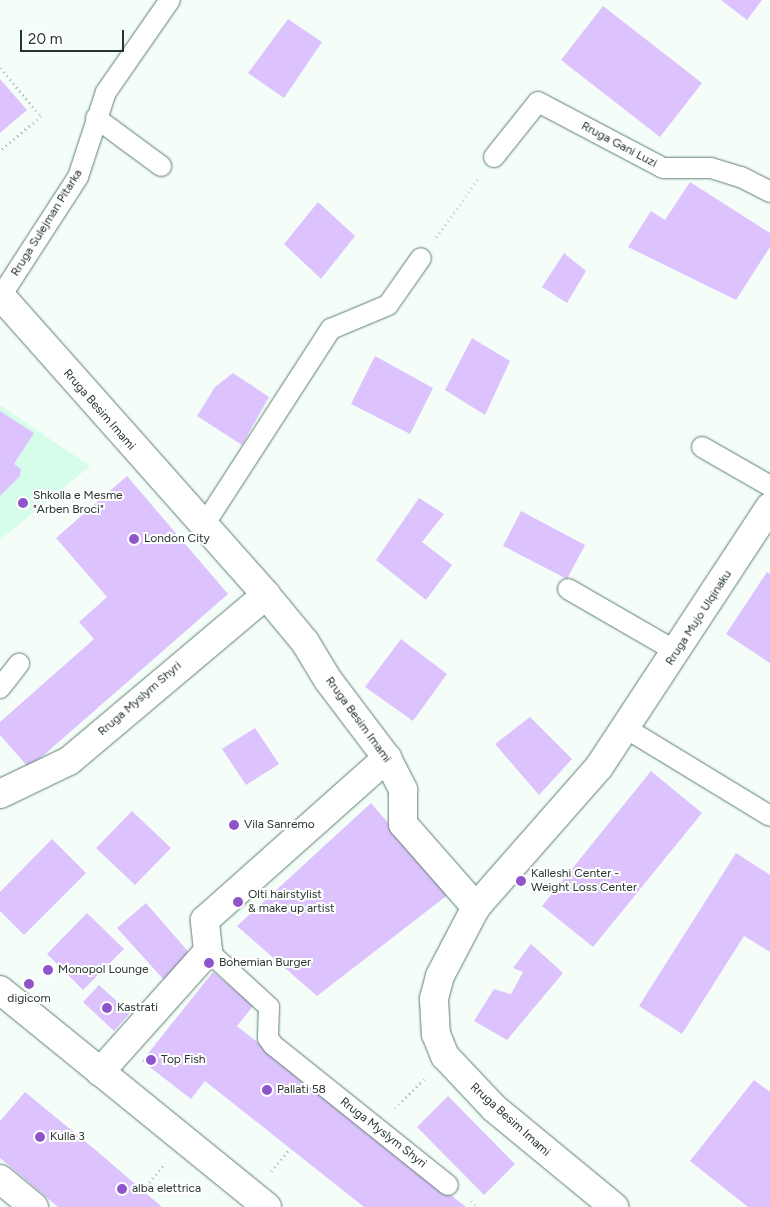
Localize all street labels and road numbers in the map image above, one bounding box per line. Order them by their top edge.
street label: Rruga Gani Luzi [579,119,659,171]
street label: Rruga Sulejman Pitarka [8,167,86,279]
street label: Rruga Besim Imami [60,367,138,453]
street label: Rruga Mujo Ulqinaku [663,568,735,668]
street label: Rruga Myslym Shyri [95,659,185,739]
street label: Rruga Besim Imami [322,674,394,766]
street label: Rruga Besim Imami [467,1080,553,1160]
street label: Rruga Myslym Shyri [337,1095,429,1171]

